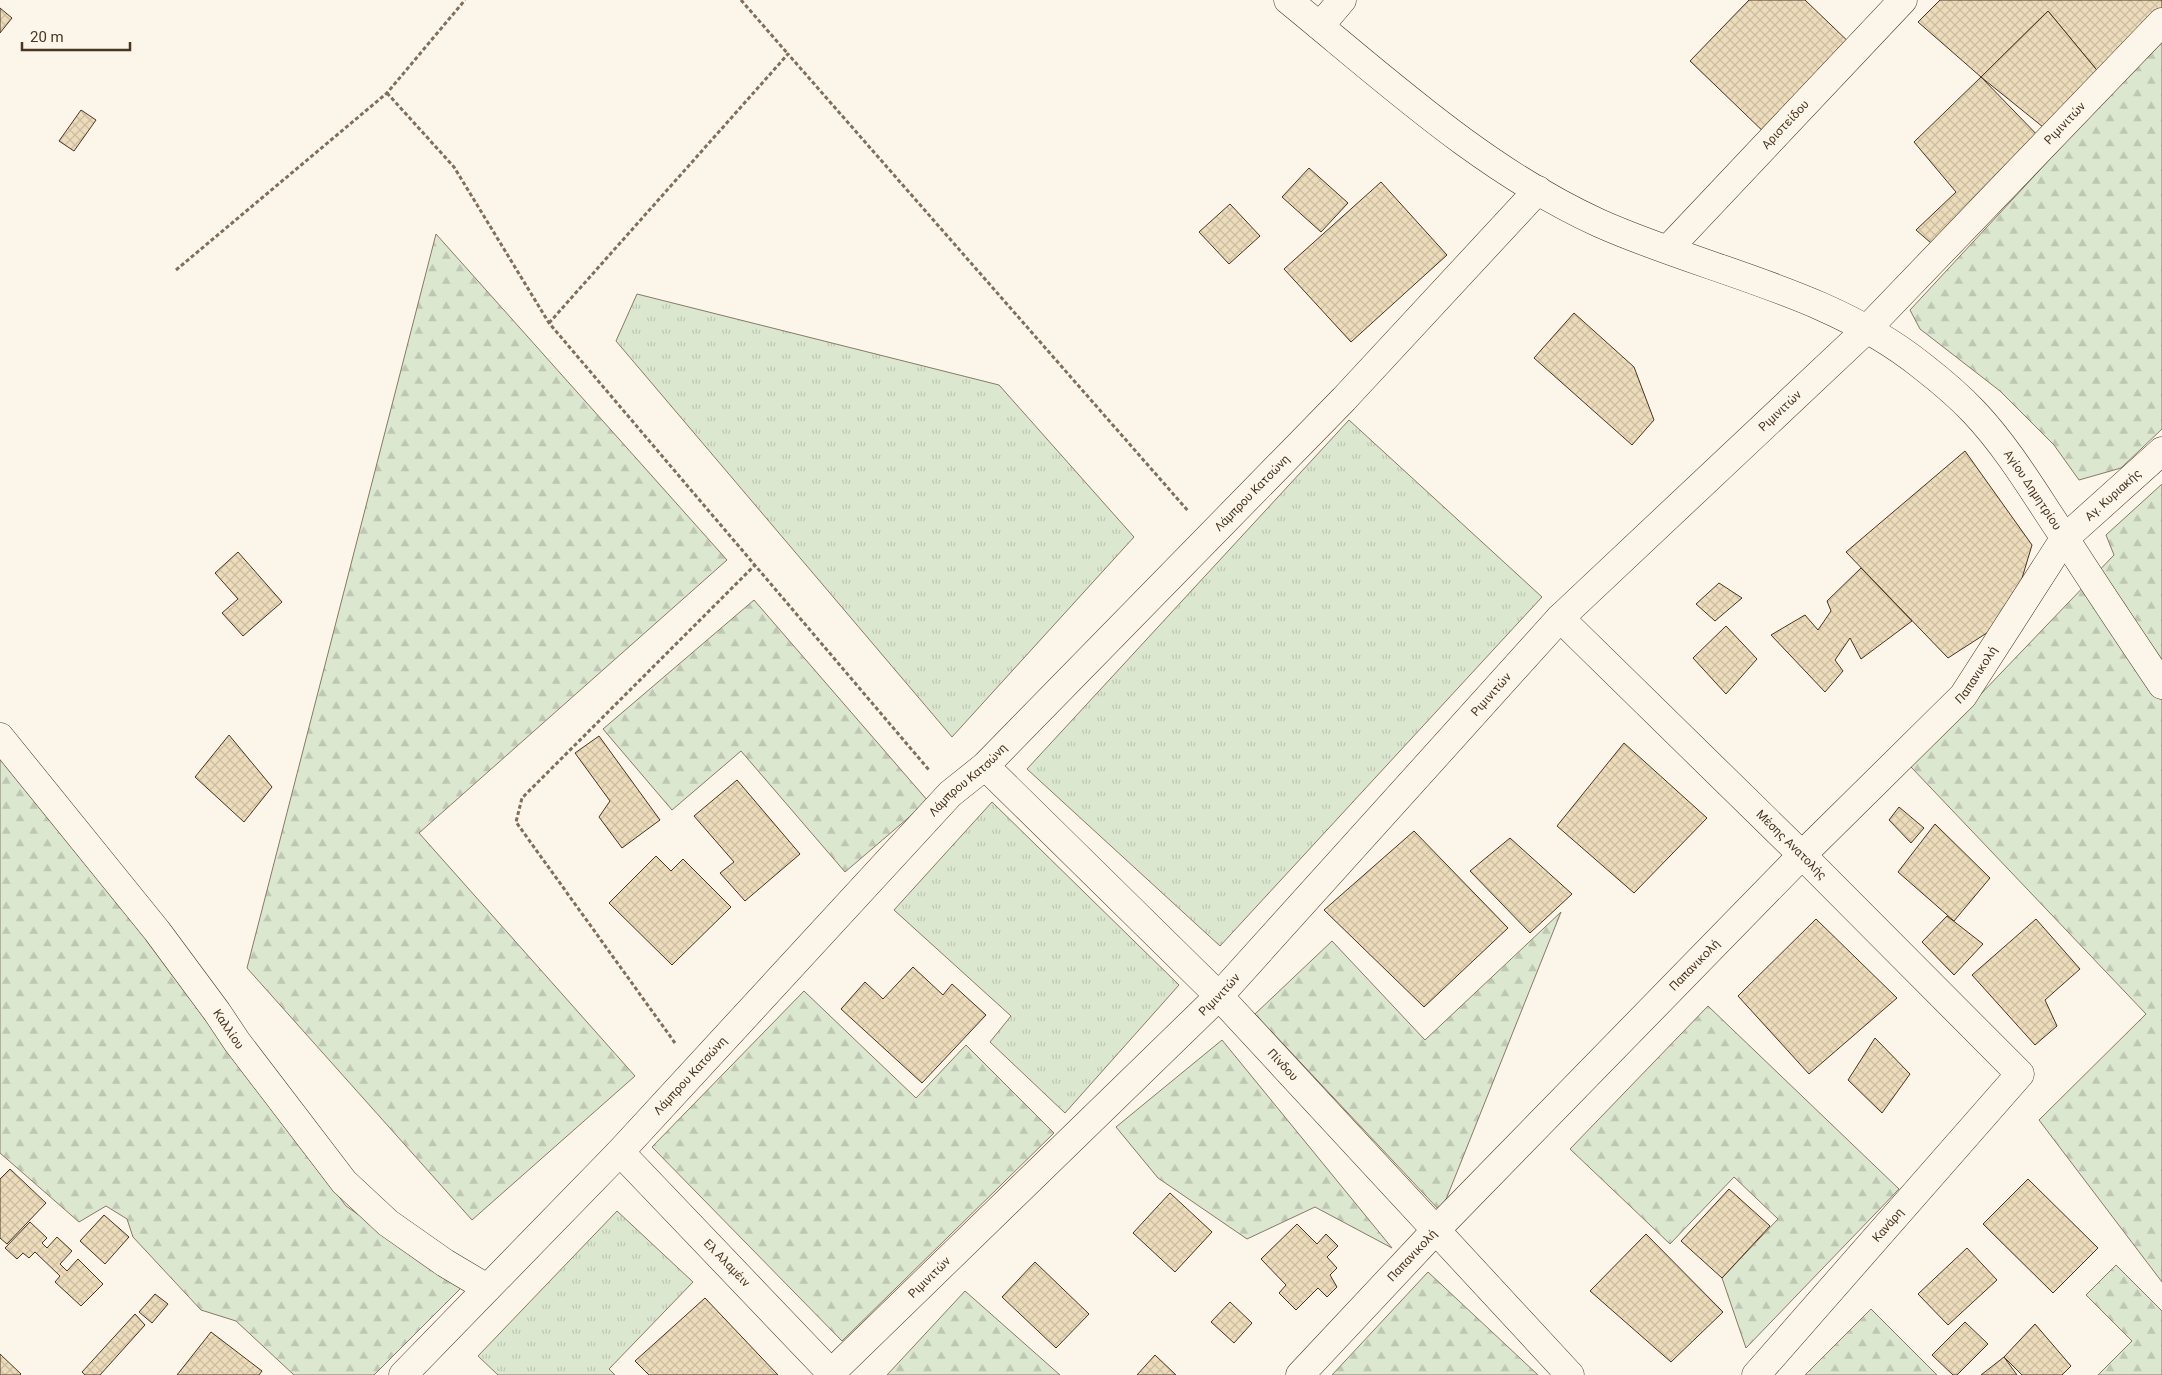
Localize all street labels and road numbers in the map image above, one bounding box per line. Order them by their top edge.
street label: Αριστείδου [1759,97,1812,152]
street label: Ριμινιτών [2041,99,2088,147]
street label: Ριμινιτών [1756,387,1804,434]
street label: Αγίου Δημητρίου [2001,447,2064,533]
street label: Λάμπρου Κατσώνη [1212,452,1293,534]
street label: Αγ. Κυριακής [2082,466,2144,524]
street label: Παπανικολή [1952,643,2000,707]
street label: Ριμινιτών [1468,670,1514,719]
street label: Λάμπρου Κατσώνη [926,741,1010,819]
street label: Μέσης Ανατολής [1753,807,1829,882]
street label: Παπανικολή [1667,937,1723,994]
street label: Ριμινιτών [1196,971,1243,1019]
street label: Καλλίου [210,1007,247,1052]
street label: Λάμπρου Κατσώνη [651,1034,730,1118]
street label: Πίνδου [1265,1046,1301,1084]
street label: Κανάρη [1869,1205,1907,1245]
street label: Παπανικολή [1384,1226,1440,1284]
street label: Ελ Αλαμέιν [701,1236,753,1290]
street label: Ριμινιτών [905,1254,954,1301]

